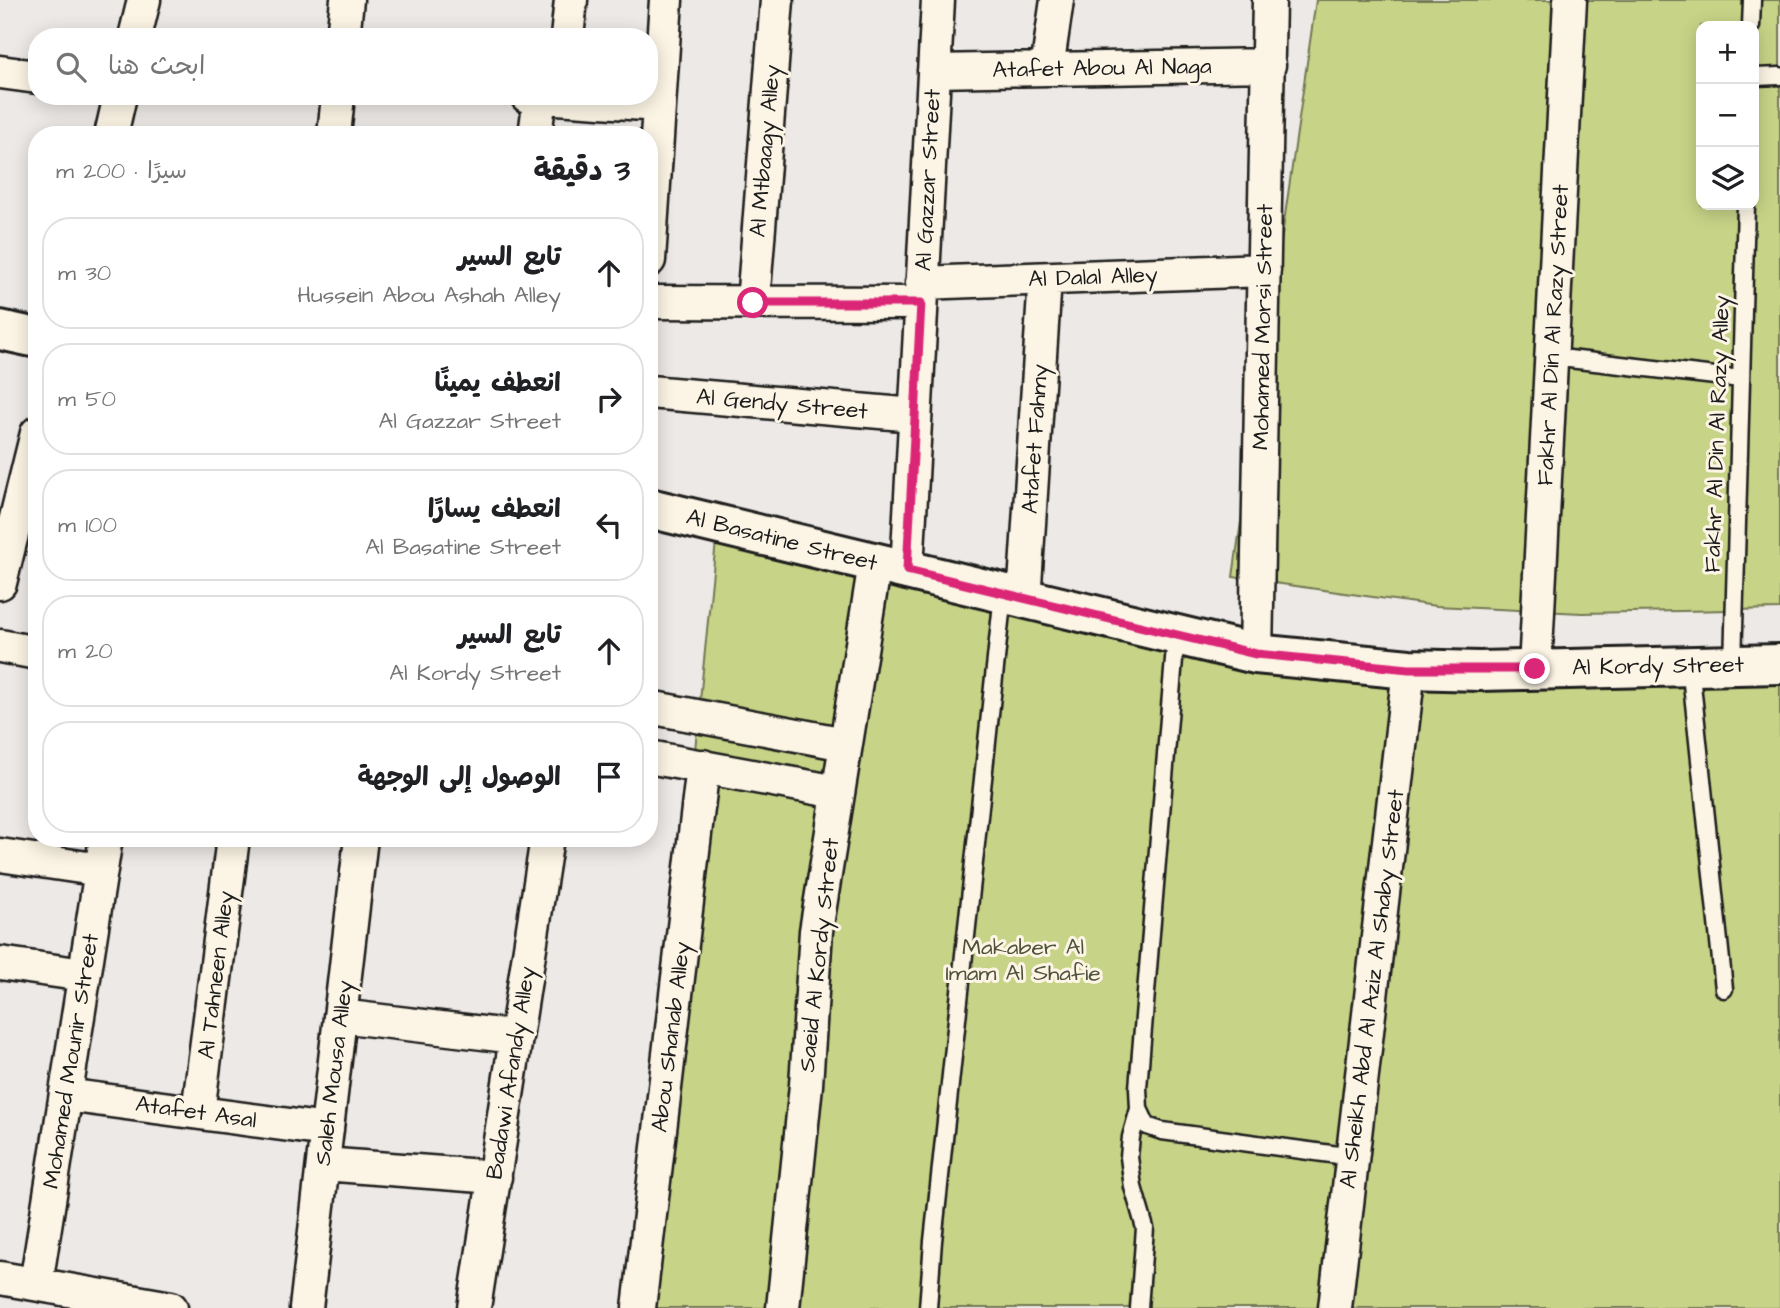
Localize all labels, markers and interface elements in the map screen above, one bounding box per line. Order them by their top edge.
map controls [1696,21,1759,210]
button: + [1696,21,1759,84]
search box [28,28,658,105]
icon: search [52,48,90,86]
text: ابحث هنا [108,48,205,84]
street label: Atafet Abou Al Naga [992,50,1212,87]
street label: Al Mtbaagy Alley [742,63,790,239]
button: − [1696,84,1759,147]
street label: Al Gazzar Street [907,87,949,272]
button: layers [1696,147,1759,210]
text: 3 دقيقة [534,150,630,192]
text: سيرًا · 200 m [56,155,187,187]
street label: Fakhr Al Din Al Razy Street [1529,183,1578,486]
street label: Mohamed Morsi Street [1245,203,1281,450]
text: تابع السير [458,239,561,275]
icon: ahead [590,254,628,292]
text: 30 m [58,257,111,289]
street label: Al Dalal Alley [1028,259,1159,296]
text: Hussein Abou Ashah Alley [297,279,561,311]
route start [737,287,768,318]
street label: Fakhr Al Din Al Razy Alley [1696,294,1739,573]
street label: Atafet Fahmy [1014,363,1057,515]
text: انعطف يمينًا [434,365,561,401]
icon: right [590,380,628,418]
street label: Al Gendy Street [695,381,870,428]
text: 50 m [58,383,116,415]
text: Al Gazzar Street [378,405,561,437]
text: انعطف يسارًا [428,491,561,527]
street label: Al Basatine Street [683,501,882,579]
icon: left [590,506,628,544]
text: 100 m [58,509,117,541]
text: Al Basatine Street [365,531,561,563]
text: تابع السير [458,617,561,653]
icon: ahead [590,632,628,670]
text: 20 m [58,635,113,667]
street label: Al Kordy Street [1572,648,1745,684]
route end [1519,653,1550,684]
text: Al Kordy Street [389,657,561,689]
icon: arrive [590,758,628,796]
text: الوصول إلى الوجهة [357,759,561,795]
street label: Al Sheikh Abd Al Aziz Al Shaby Street [1332,787,1413,1191]
street label: Saeid Al Kordy Street [791,836,848,1074]
street label: Al Tahneen Alley [190,889,243,1061]
street label: Mohamed Mounir Street [35,930,107,1191]
park label: Makaber Al Imam Al Shafie [945,931,1101,989]
street label: Abou Shanab Alley [643,940,700,1134]
street label: Badawi Afandy Alley [478,964,545,1182]
street label: Saleh Mousa Alley [307,978,362,1168]
street label: Atafet Asal [133,1088,259,1136]

